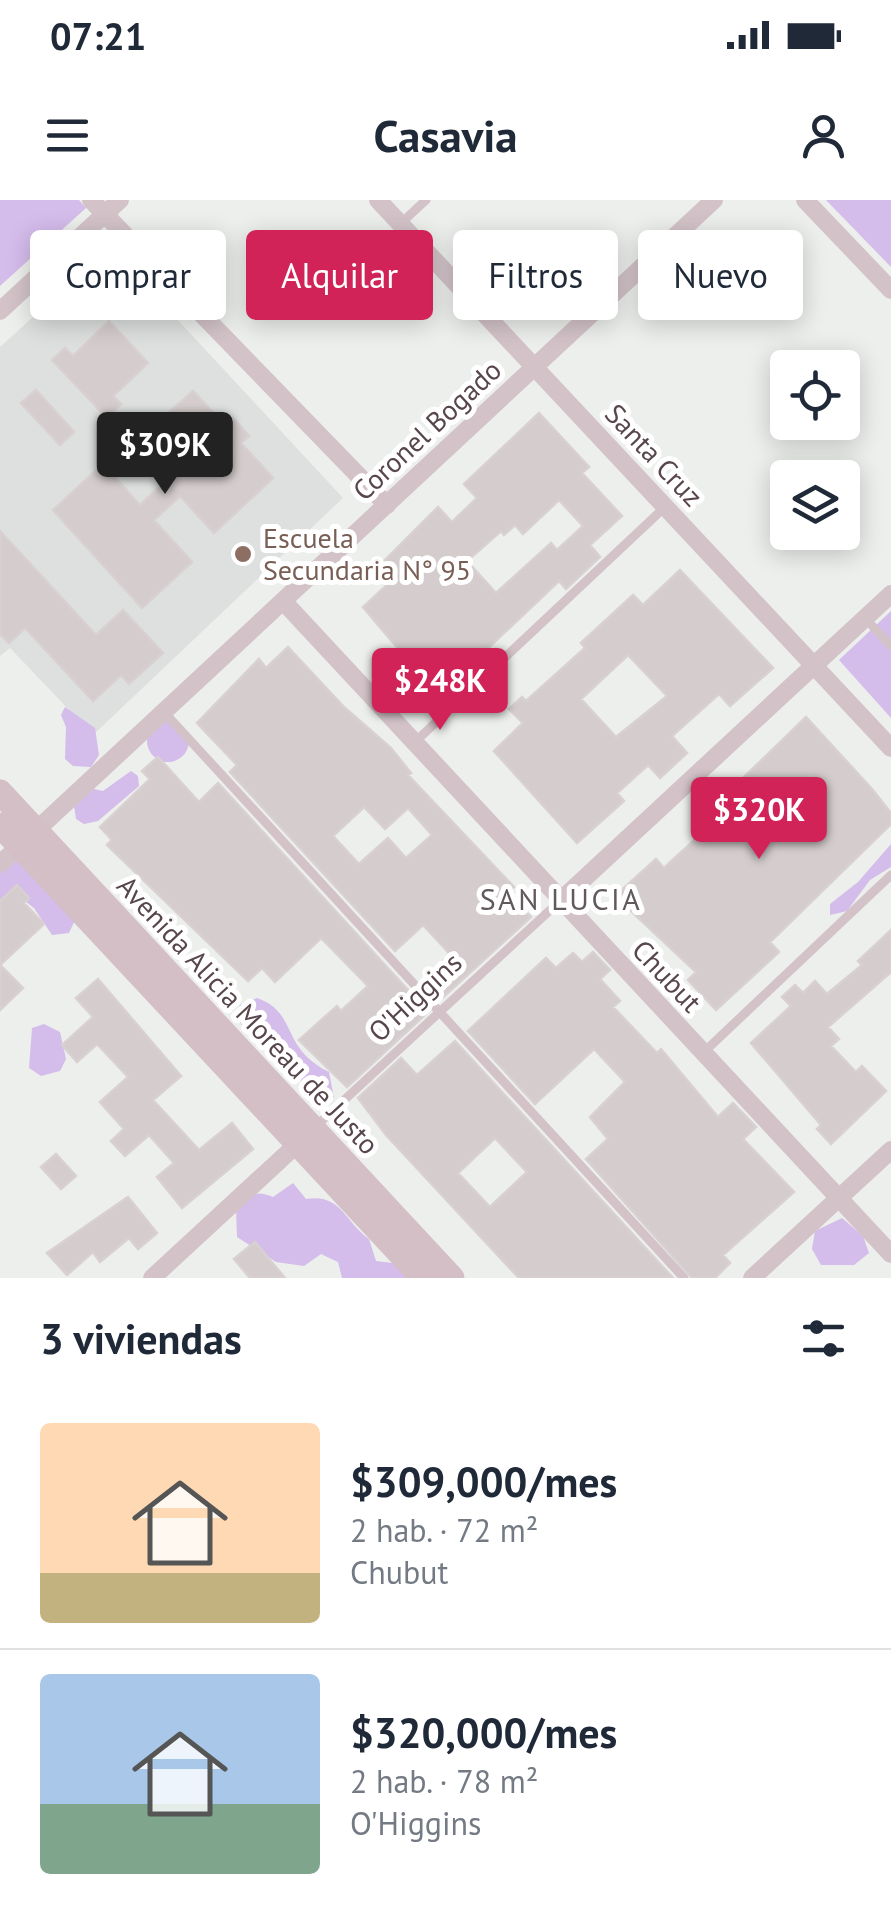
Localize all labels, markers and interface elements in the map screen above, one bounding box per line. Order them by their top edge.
text: 07:21 [50,11,146,60]
text: Casavia [373,106,518,164]
icon: menu [40,108,95,163]
icon: person [796,108,851,163]
chip: Comprar [30,230,226,320]
chip: Alquilar [246,230,433,320]
chip: Filtros [453,230,618,320]
chip: Nuevo [638,230,803,320]
map controls [770,350,860,550]
button: locate [770,350,860,440]
street label: Coronel Bogado [345,351,509,508]
street label: Santa Cruz [597,395,711,514]
pin: $309K [95,412,235,497]
text: $309K [119,423,211,465]
button: layers [770,460,860,550]
place label: Escuela Secundaria N° 95 [263,519,471,588]
marker: Escuela Secundaria N° 95 [232,543,254,565]
pin: $248K [370,648,510,733]
text: $248K [394,659,486,701]
pin: $320K [689,777,829,862]
text: $320K [713,788,805,830]
street label: Avenida Alicia Moreau de Justo [109,867,387,1162]
district label: SAN LUCIA [480,879,642,918]
street label: Chubut [624,932,711,1020]
street label: O'Higgins [360,944,469,1049]
text: 3 viviendas [40,1311,242,1366]
icon: filters [796,1311,851,1366]
text: $309,000/mes [350,1454,617,1509]
icon: home [120,1463,240,1583]
text: 2 hab. · 72 m² [350,1509,538,1551]
text: Chubut [350,1551,448,1593]
text: $320,000/mes [350,1705,617,1760]
icon: home [120,1714,240,1834]
text: 2 hab. · 78 m² [350,1760,538,1802]
text: O'Higgins [350,1802,482,1844]

